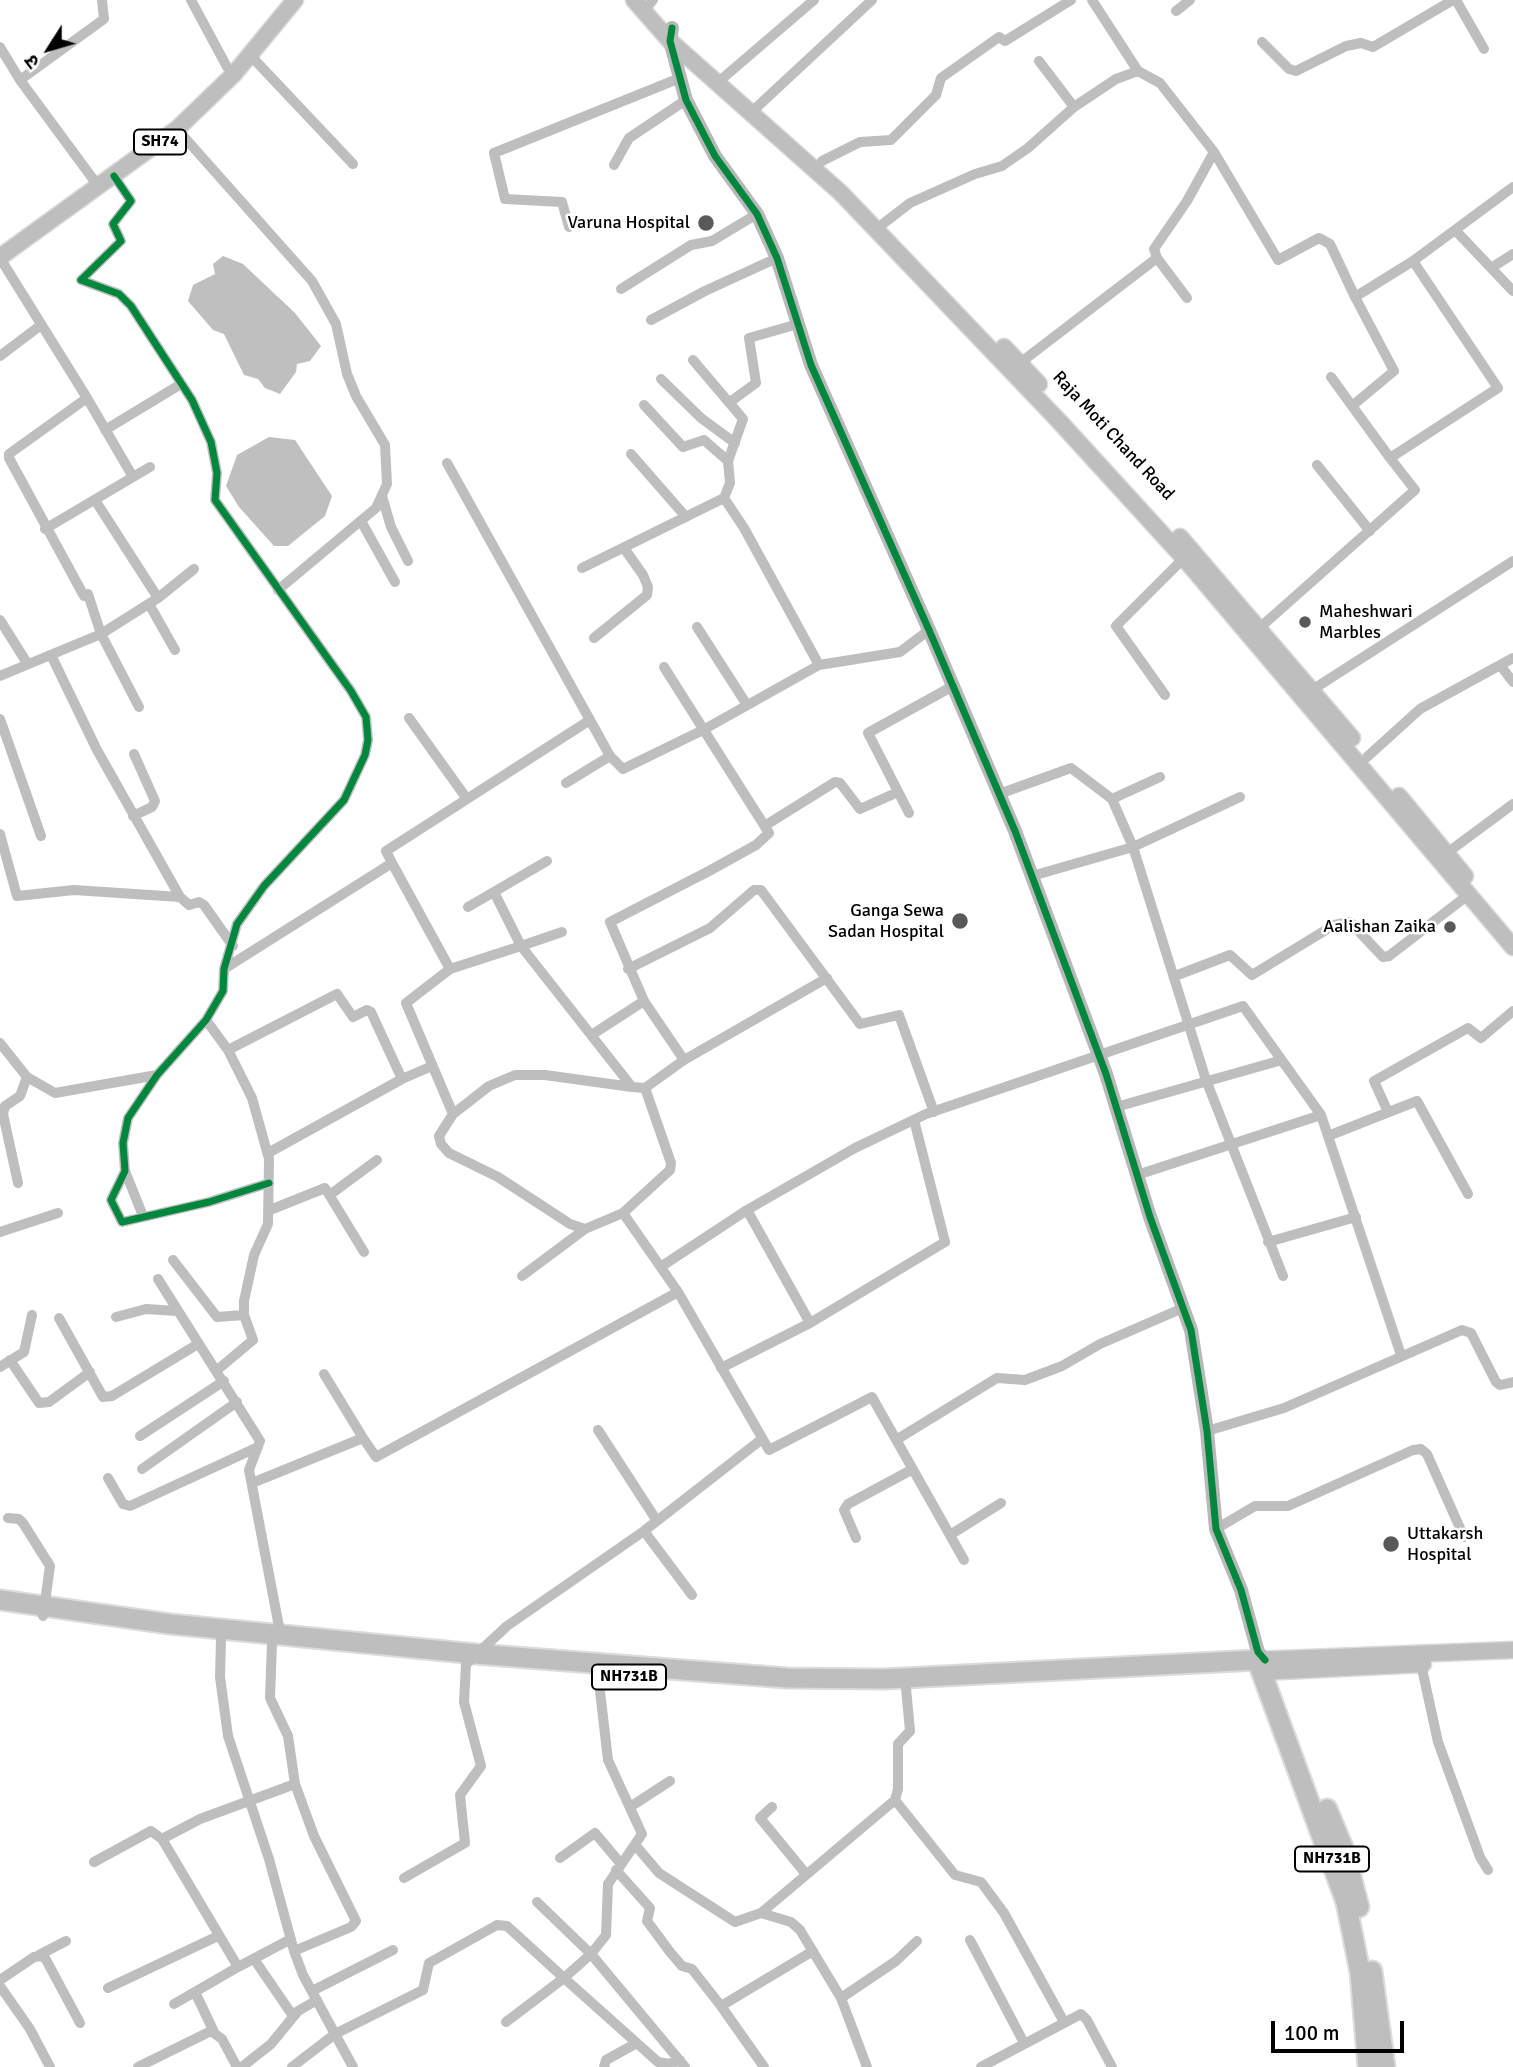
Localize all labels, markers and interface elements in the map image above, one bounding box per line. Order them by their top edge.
north arrow [14,14,84,84]
text: उ [19,50,45,73]
road number: SH74 [134,130,186,154]
place label: Varuna Hospital [567,212,690,234]
marker: Varuna Hospital [696,213,716,233]
street label: Raja Moti Chand Road [1048,367,1178,505]
place label: Maheshwari Marbles [1319,601,1413,644]
marker: Maheshwari Marbles [1297,614,1313,630]
place label: Ganga Sewa Sadan Hospital [828,900,944,942]
marker: Ganga Sewa Sadan Hospital [950,911,970,931]
place label: Aalishan Zaika [1323,916,1436,938]
marker: Aalishan Zaika [1442,919,1458,935]
place label: Uttakarsh Hospital [1407,1523,1483,1566]
marker: Uttakarsh Hospital [1381,1534,1401,1554]
road number: NH731B [592,1665,666,1690]
road number: NH731B [1295,1846,1369,1871]
scale bar [1275,2008,1408,2052]
text: 100 m [1284,2020,1339,2046]

